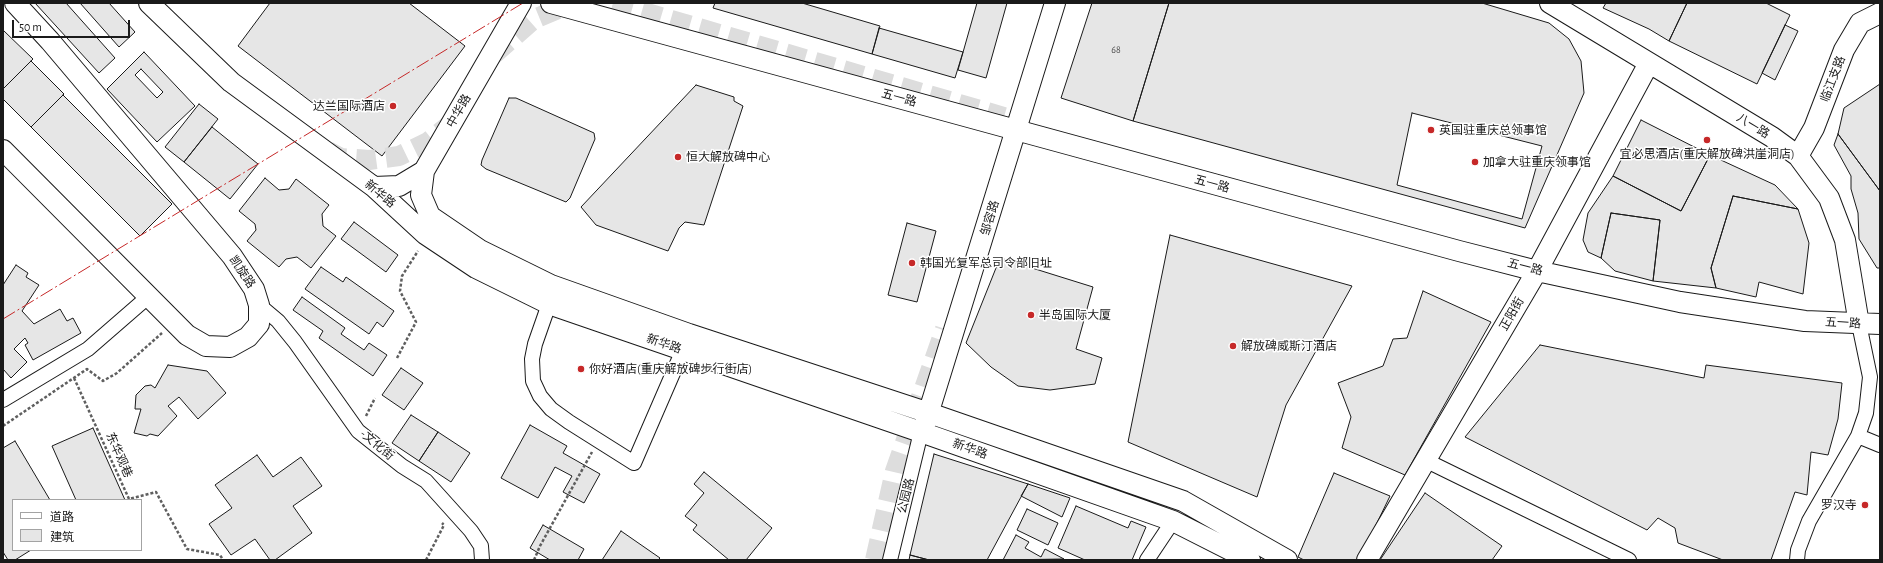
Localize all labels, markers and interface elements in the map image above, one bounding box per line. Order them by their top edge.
scale bar [14,12,132,38]
text: 50 m [19,21,42,33]
house number: 68 [1111,44,1121,56]
street label: 临江支路 [1818,54,1848,104]
street label: 五一路 [880,86,918,110]
street label: 中华路 [444,92,474,130]
place label: 达兰国际酒店 [313,99,385,113]
marker: 达兰国际酒店 [388,101,398,111]
street label: 八一路 [1734,111,1772,141]
place label: 英国驻重庆总领事馆 [1439,123,1547,137]
marker: 英国驻重庆总领事馆 [1426,125,1436,135]
marker: 宜必思酒店(重庆解放碑洪崖洞店) [1702,135,1712,145]
place label: 宜必思酒店(重庆解放碑洪崖洞店) [1619,147,1795,161]
place label: 恒大解放碑中心 [686,150,770,164]
marker: 恒大解放碑中心 [673,152,683,162]
place label: 加拿大驻重庆领事馆 [1483,155,1591,169]
marker: 加拿大驻重庆领事馆 [1470,157,1480,167]
street label: 五一路 [1193,172,1231,196]
street label: 新华路 [362,177,398,211]
street label: 邹容路 [978,199,1002,237]
street label: 凯旋路 [226,253,258,291]
place label: 韩国光复军总司令部旧址 [920,256,1052,270]
street label: 五一路 [1506,256,1544,278]
marker: 韩国光复军总司令部旧址 [907,258,917,268]
street label: 正阳街 [1497,295,1527,333]
place label: 半岛国际大厦 [1039,308,1111,322]
marker: 半岛国际大厦 [1026,310,1036,320]
street label: 五一路 [1825,315,1861,331]
street label: 新华路 [645,331,683,357]
place label: 解放碑威斯汀酒店 [1241,339,1337,353]
marker: 解放碑威斯汀酒店 [1228,341,1238,351]
place label: 你好酒店(重庆解放碑步行街店) [589,362,752,376]
marker: 你好酒店(重庆解放碑步行街店) [576,364,586,374]
street label: -文化街 [357,427,397,463]
street label: 东华观巷 [103,430,135,480]
street label: 新华路 [951,436,989,462]
street label: 公园路 [895,477,917,515]
place label: 罗汉寺 [1821,498,1857,512]
legend [12,499,142,551]
marker: 罗汉寺 [1860,500,1870,510]
text: 道路 [50,511,74,523]
text: 建筑 [50,531,74,543]

